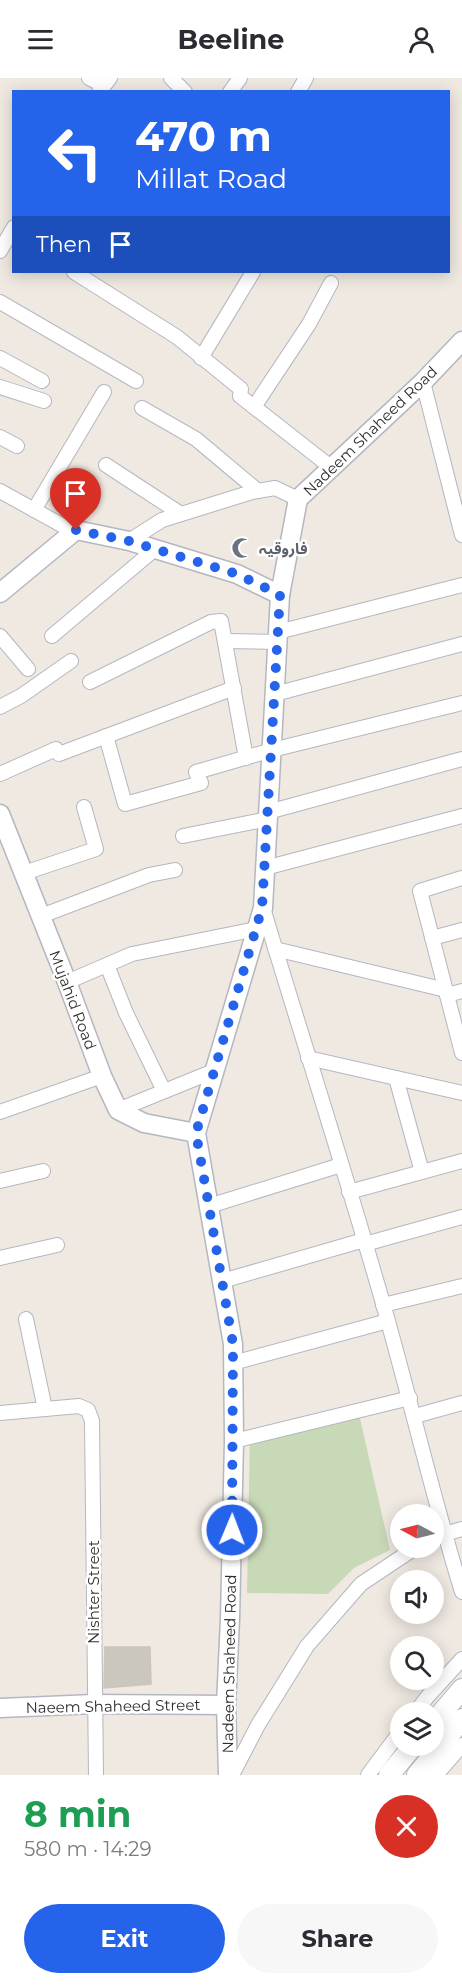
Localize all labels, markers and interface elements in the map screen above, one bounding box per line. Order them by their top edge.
icon: menu [24,23,57,56]
text: Beeline [178,23,284,56]
icon: person [405,23,438,56]
text: 470 m [135,110,272,162]
icon: left [36,114,114,192]
text: Millat Road [135,162,287,195]
icon: arrive [104,228,137,261]
text: Then [36,231,92,258]
street label: Nadeem Shaheed Road [299,362,441,500]
pin [50,468,101,530]
icon: arrive [59,477,92,510]
mosque icon: فاروقیہ [230,536,254,560]
place label: فاروقیہ [259,539,307,558]
street label: Mujahid Road [45,948,101,1052]
position arrow [200,1498,264,1562]
north arrow [390,1504,444,1558]
map controls [390,1504,444,1756]
street label: Nishter Street [84,1540,103,1644]
button: sound [390,1570,444,1624]
street label: Nadeem Shaheed Road [218,1574,240,1754]
button: search [390,1636,444,1690]
street label: Naeem Shaheed Street [25,1695,201,1717]
button: layers [390,1702,444,1756]
text: 8 min [24,1792,131,1836]
button: close [375,1795,438,1858]
text: 580 m · 14:29 [24,1837,152,1861]
button: Exit [24,1904,225,1973]
button: Share [237,1904,438,1973]

